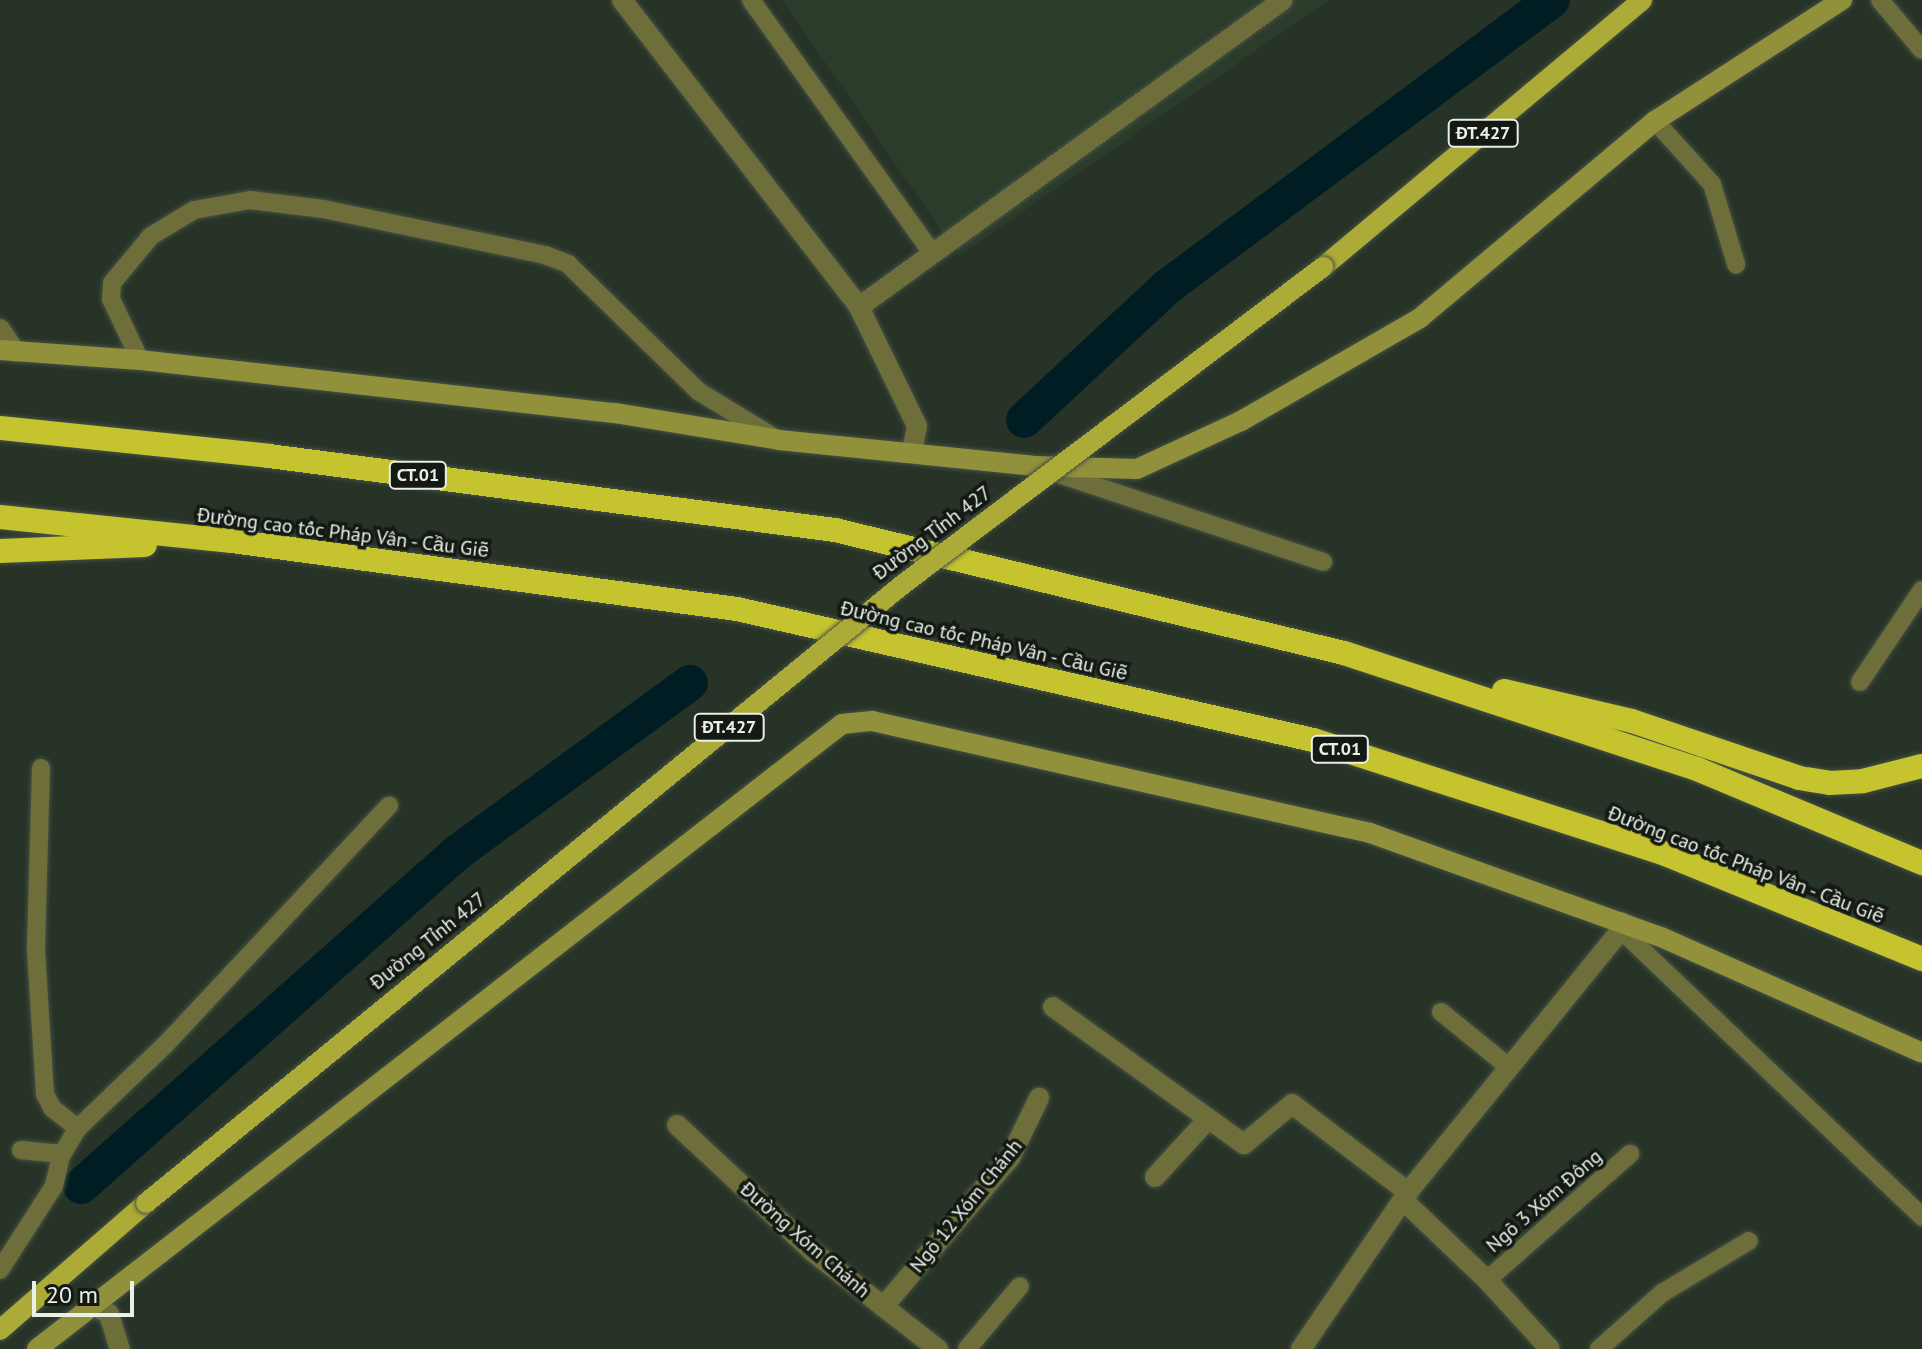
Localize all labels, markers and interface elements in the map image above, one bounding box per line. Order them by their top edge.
road number: ĐT.427 [1447,119,1519,147]
road number: CT.01 [388,461,448,489]
street label: Đường Tỉnh 427 [868,481,996,585]
street label: Đường cao tốc Pháp Vân - Cầu Giẽ [194,503,492,563]
street label: Đường cao tốc Pháp Vân - Cầu Giẽ [836,596,1132,686]
road number: ĐT.427 [693,713,765,741]
road number: CT.01 [1310,735,1370,763]
street label: Đường cao tốc Pháp Vân - Cầu Giẽ [1603,800,1889,930]
street label: Đường Tỉnh 427 [365,887,491,995]
street label: Ngõ 12 Xóm Chánh [905,1134,1027,1278]
street label: Ngõ 3 Xóm Đông [1481,1144,1607,1258]
street label: Đường Xóm Chánh [735,1177,875,1303]
scale bar [36,1265,138,1315]
text: 20 m [46,1279,98,1310]

